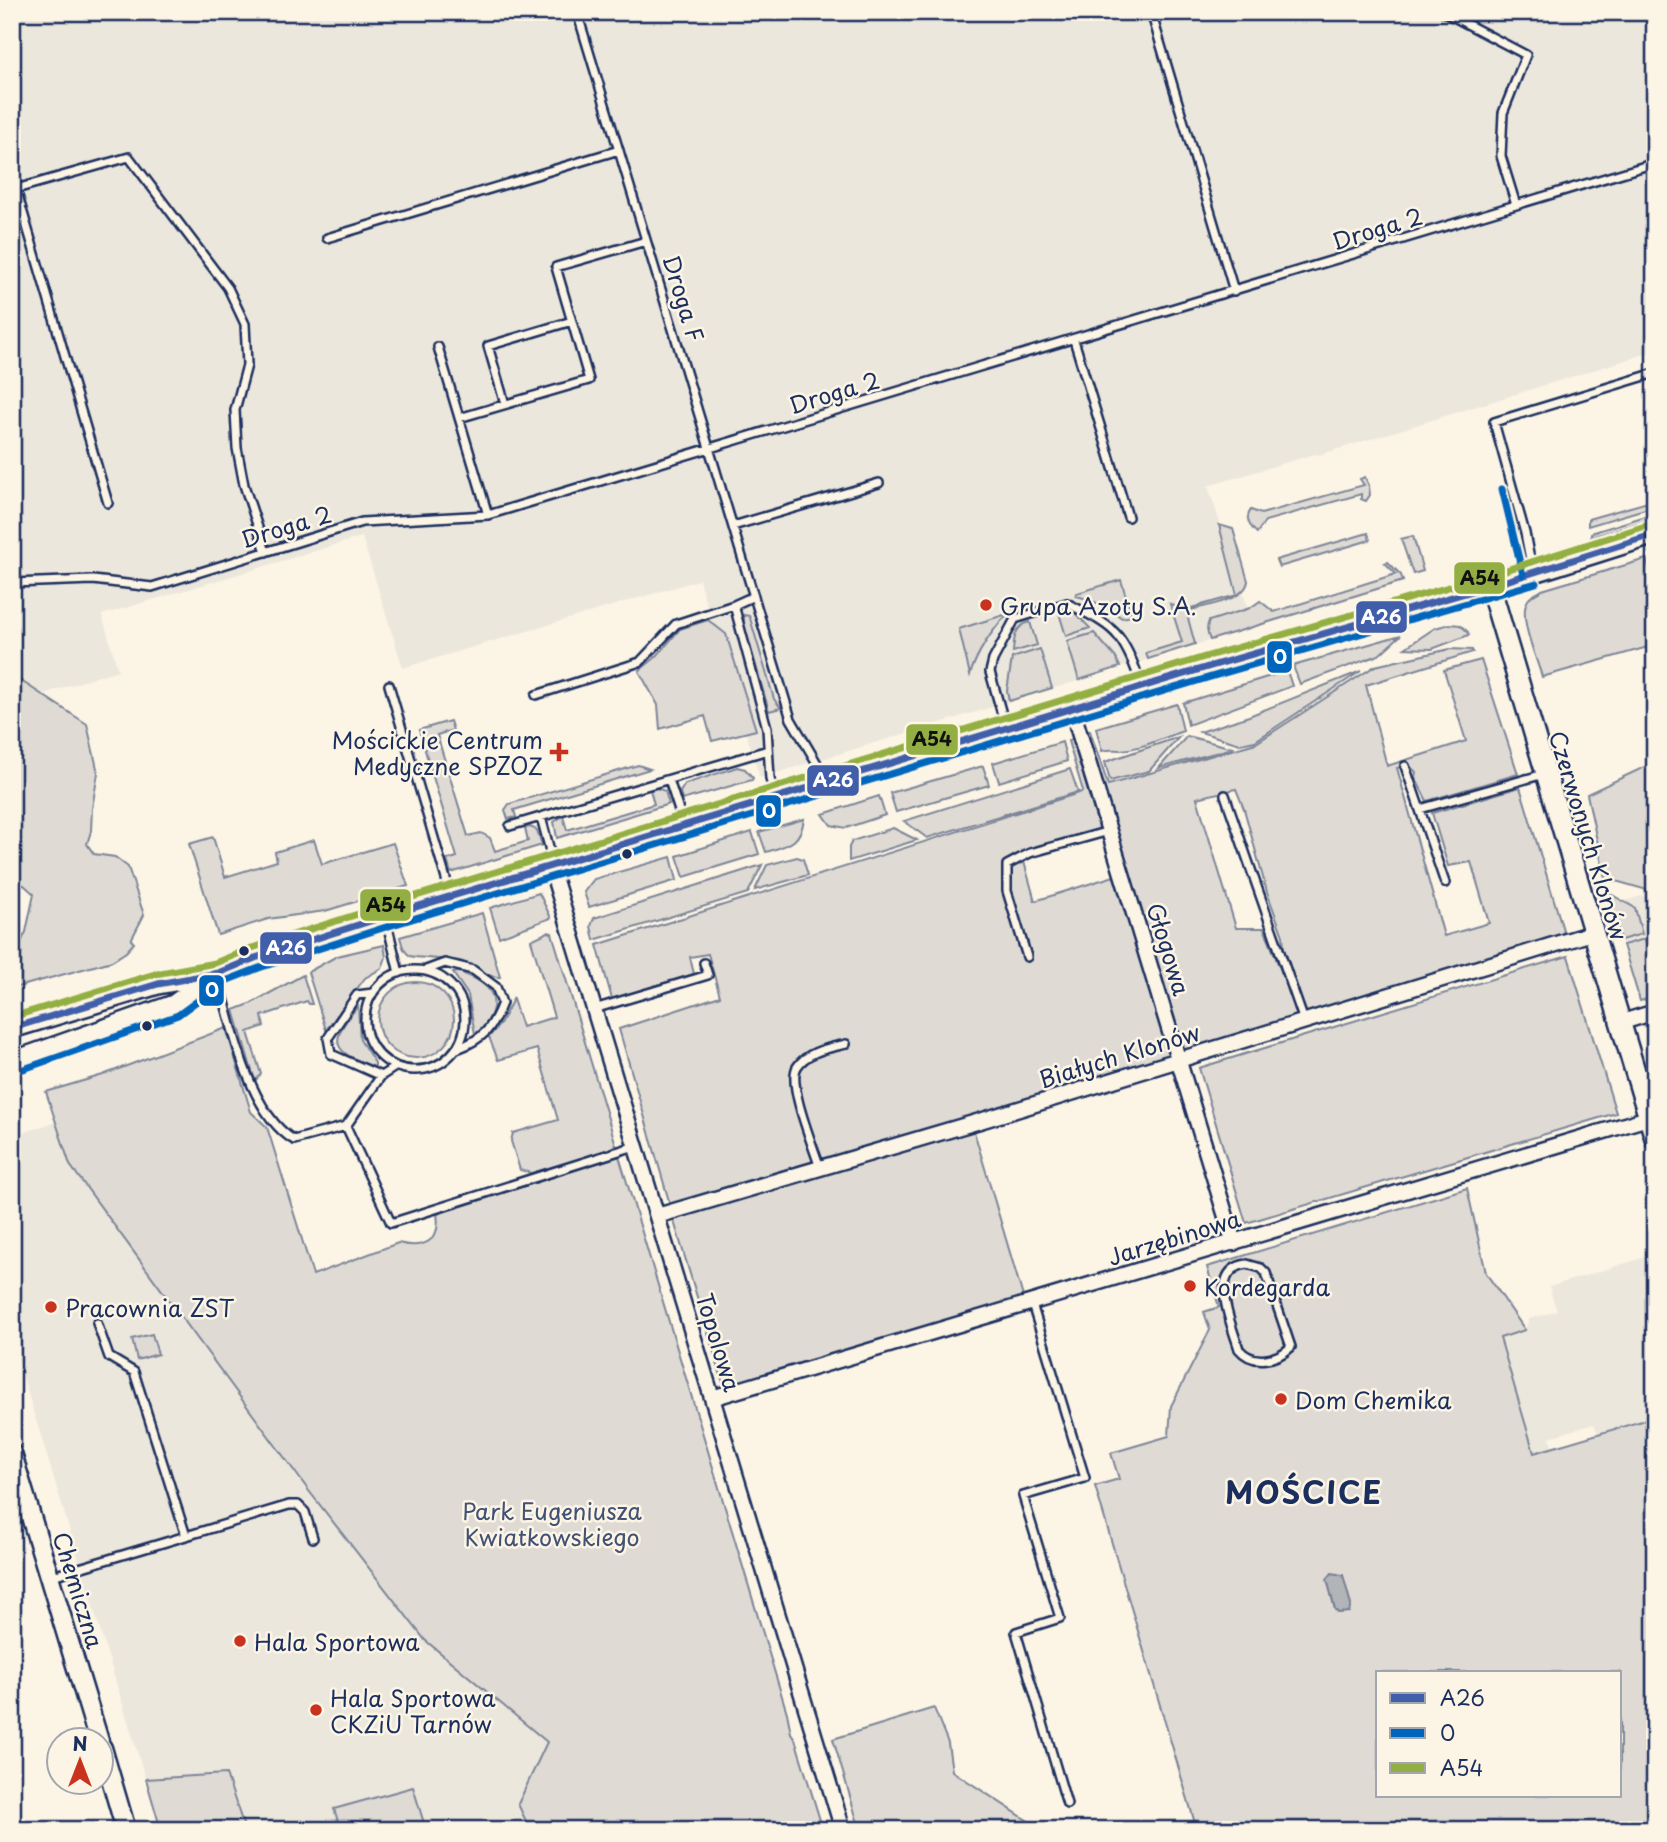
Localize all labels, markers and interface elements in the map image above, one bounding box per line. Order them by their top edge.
street label: Droga 2 [1327,198,1427,258]
street label: Droga F [654,250,714,346]
street label: Droga 2 [784,362,884,422]
street label: Droga 2 [236,496,336,556]
line badge: A54 [1453,561,1506,595]
text: A54 [1460,563,1500,591]
place label: Grupa Azoty S.A. [1000,588,1197,623]
marker: Grupa Azoty S.A. [978,597,994,613]
line badge: A26 [1355,600,1408,634]
text: A26 [1361,602,1401,630]
line badge: 0 [1266,640,1293,674]
text: 0 [1273,642,1287,670]
place label: Mościckie Centrum Medyczne SPZOZ [332,722,543,783]
line badge: A54 [905,723,959,756]
text: A54 [912,724,952,752]
street label: Czerwonych Klonów [1541,726,1638,944]
marker: Mościckie Centrum Medyczne SPZOZ [549,742,569,762]
line badge: A26 [806,764,860,797]
text: A26 [813,765,853,793]
line badge: 0 [755,794,782,828]
text: 0 [762,796,776,824]
unlabelled marker [620,847,634,861]
line badge: A54 [359,888,412,922]
text: A54 [366,890,406,918]
street label: Głogowa [1138,898,1200,1000]
line badge: A26 [259,931,313,965]
text: A26 [266,933,306,961]
unlabelled marker [237,944,251,958]
line badge: 0 [198,974,225,1007]
text: 0 [205,975,219,1003]
street label: Białych Klonów [1034,1014,1204,1096]
unlabelled marker [140,1019,154,1033]
street label: Jarzębinowa [1103,1200,1245,1274]
place label: Kordegarda [1204,1269,1330,1304]
marker: Kordegarda [1182,1278,1198,1294]
street label: Topolowa [688,1289,751,1396]
place label: Pracownia ZST [65,1290,234,1325]
marker: Pracownia ZST [43,1299,59,1315]
place label: Dom Chemika [1295,1382,1452,1417]
marker: Dom Chemika [1273,1391,1289,1407]
district label: MOŚCICE [1225,1469,1383,1514]
park label: Park Eugeniusza Kwiatkowskiego [462,1493,642,1554]
street label: Chemiczna [45,1527,114,1653]
place label: Hala Sportowa [254,1624,420,1659]
marker: Hala Sportowa [232,1633,248,1649]
legend [1376,1671,1622,1797]
place label: Hala Sportowa CKZiU Tarnów [330,1680,496,1741]
text: A26 [1440,1681,1485,1713]
marker: Hala Sportowa CKZiU Tarnów [308,1702,324,1718]
text: 0 [1440,1716,1455,1748]
north arrow [46,1727,116,1797]
text: N [72,1729,88,1757]
text: A54 [1440,1751,1483,1783]

